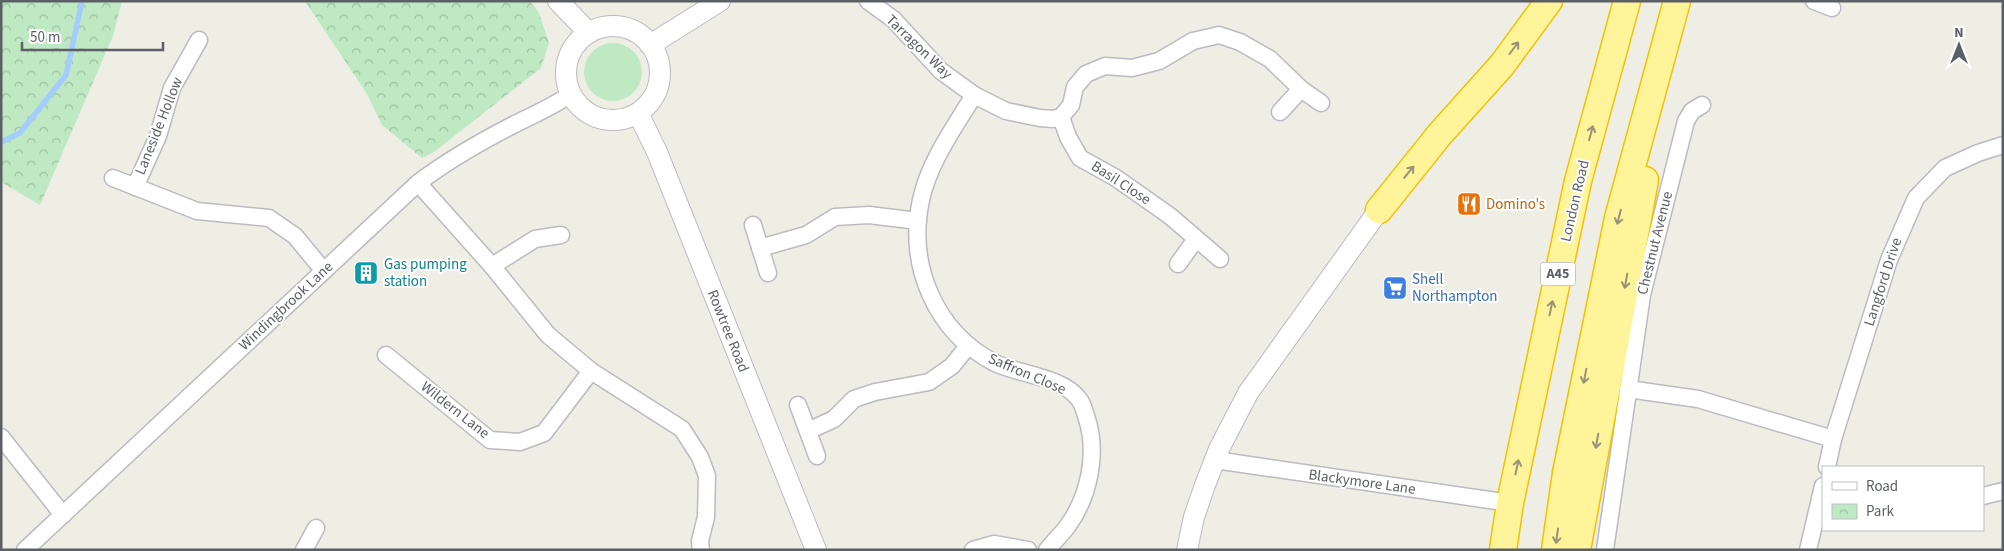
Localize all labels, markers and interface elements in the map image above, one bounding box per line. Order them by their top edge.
street label: Tarragon Way [881,10,957,84]
scale bar [22,20,164,52]
north arrow [1934,20,1984,70]
text: N [1954,23,1964,43]
text: 50 m [30,27,60,48]
one-way arrow [1509,42,1520,55]
street label: Laneside Hollow [130,74,188,178]
one-way arrow [1587,125,1597,141]
street label: Basil Close [1087,156,1155,210]
street label: London Road [1555,158,1595,244]
one-way arrow [1403,165,1415,178]
street label: Chestnut Avenue [1632,189,1678,297]
restaurant icon: Domino's [1456,191,1482,217]
place label: Domino's [1486,194,1545,215]
one-way arrow [1614,209,1623,225]
street label: Langford Drive [1859,235,1907,329]
place label: Gas pumping station [384,254,467,292]
street label: Windingbrook Lane [234,257,338,355]
building icon: Gas pumping station [353,260,379,286]
road number: A45 [1540,262,1576,286]
place label: Shell Northampton [1412,269,1498,307]
one-way arrow [1621,273,1631,289]
supermarket icon: Shell Northampton [1382,275,1408,301]
street label: Rowtree Road [702,287,754,375]
one-way arrow [1547,301,1556,317]
street label: Saffron Close [985,348,1069,400]
one-way arrow [1580,368,1590,384]
street label: Wildern Lane [416,376,494,444]
one-way arrow [1592,433,1602,449]
one-way arrow [1513,460,1522,476]
street label: Blackymore Lane [1307,464,1417,500]
legend [1822,466,1984,531]
text: Road [1866,476,1898,497]
text: Park [1866,501,1895,522]
one-way arrow [1552,528,1562,544]

